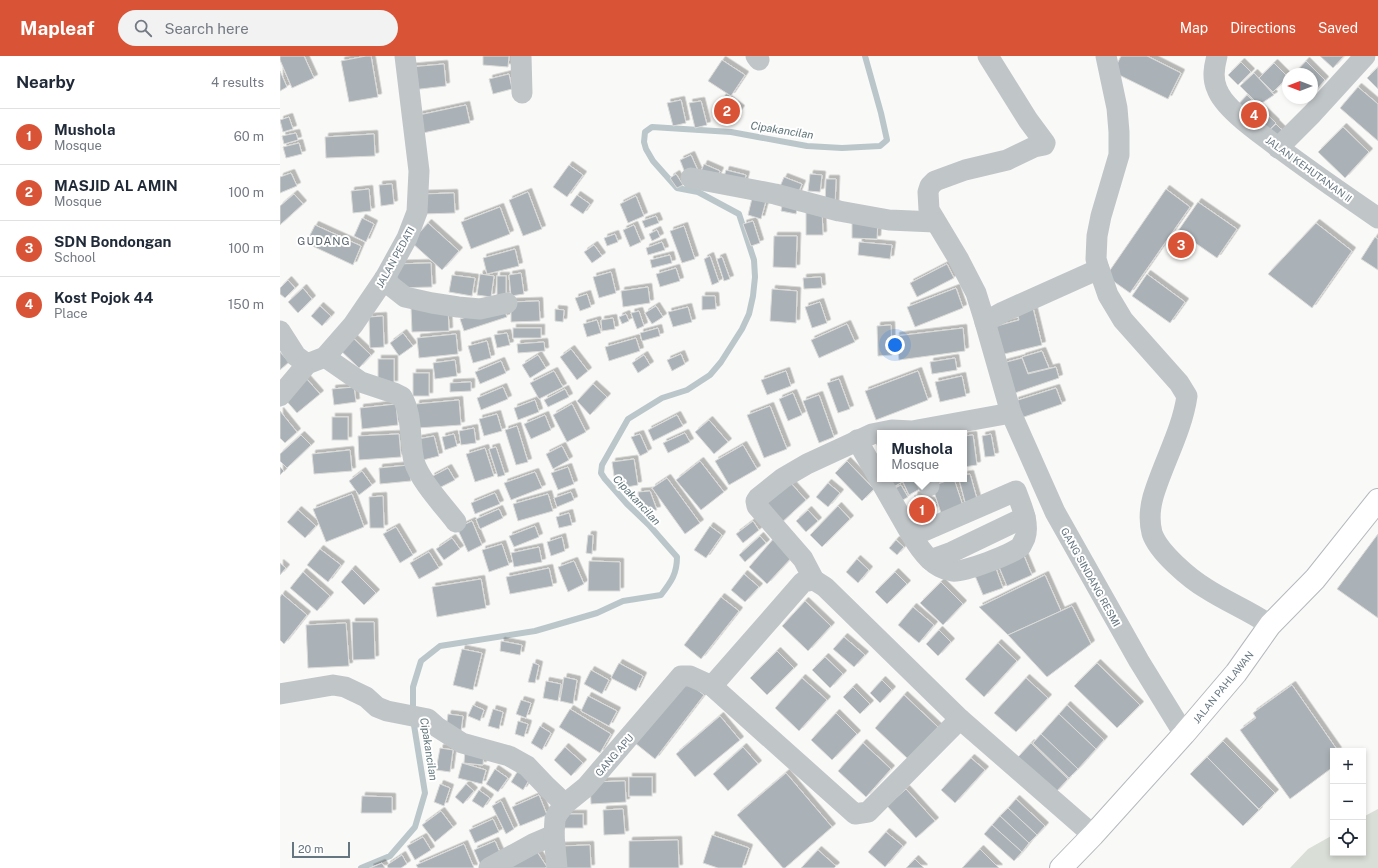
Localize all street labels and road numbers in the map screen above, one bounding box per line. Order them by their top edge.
street label: JALAN KEHUTANAN II [1263,134,1355,204]
street label: JALAN PEDATI [373,224,417,290]
street label: GANG SINDANG RESMI [1059,525,1123,629]
street label: JALAN PAHLAWAN [1190,649,1256,725]
street label: GANG APU [592,731,636,779]

